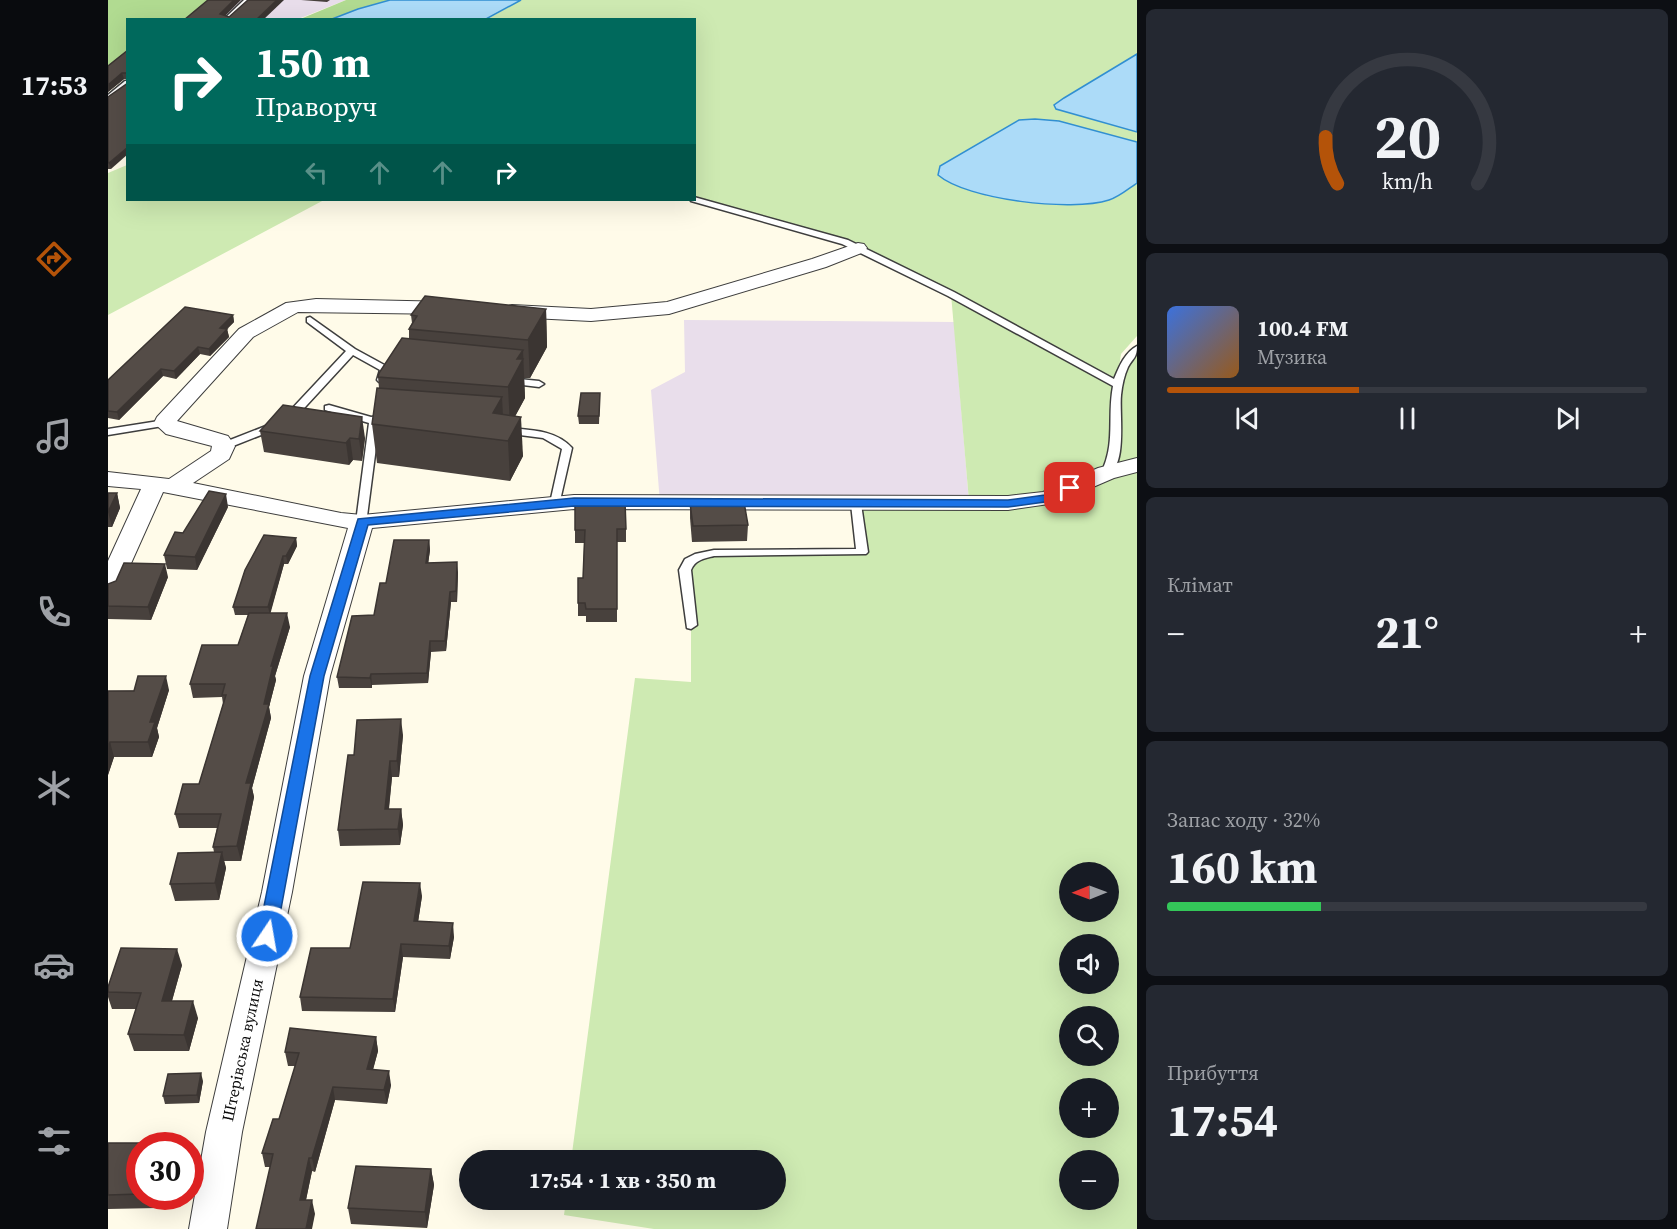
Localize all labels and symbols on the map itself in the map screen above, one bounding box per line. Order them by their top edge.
pin [1044,462,1095,513]
north arrow [1059,862,1119,922]
position arrow [235,904,299,968]
street label: Штерівська вулиця [216,977,268,1123]
speed limit sign: 30 [126,1132,204,1210]

